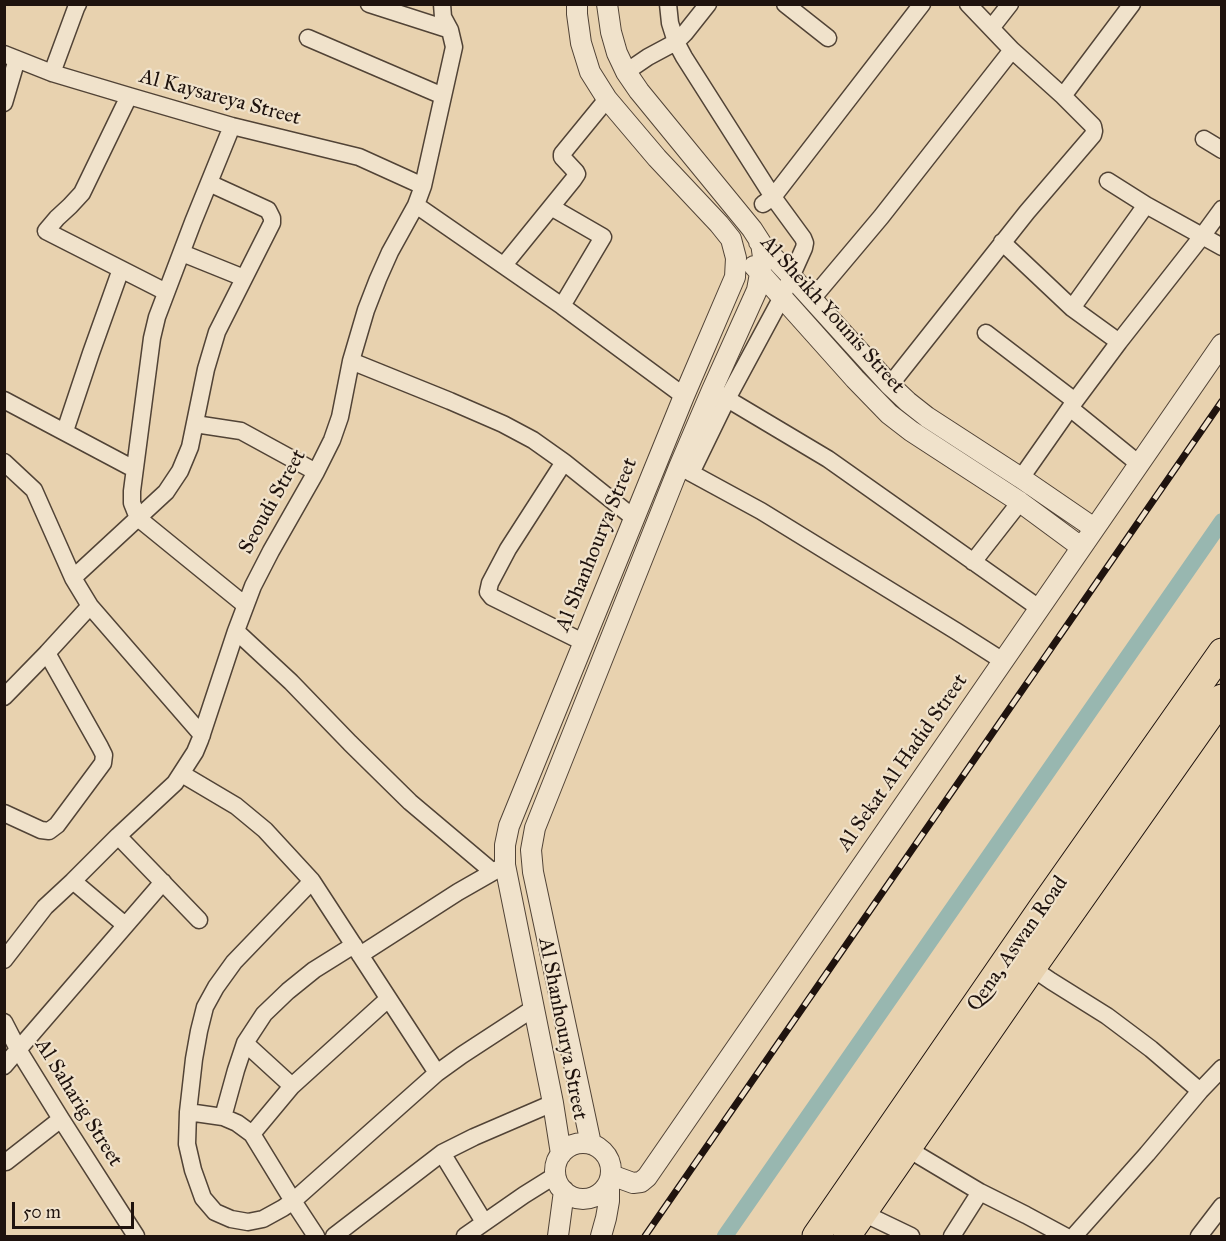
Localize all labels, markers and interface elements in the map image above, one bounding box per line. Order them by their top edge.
street label: Al Kaysareya Street [137,64,303,132]
street label: Al Sheikh Younis Street [754,231,910,399]
street label: Seoudi Street [234,445,312,559]
street label: Al Shanhourya Street [551,454,643,636]
street label: Al Sekat Al Hadid Street [832,670,974,856]
street label: Qena, Aswan Road [962,872,1074,1016]
street label: Al Shanhourya Street [532,936,592,1122]
street label: Al Saharig Street [29,1034,127,1172]
scale bar [15,1190,136,1228]
text: 50 m [23,1201,61,1223]

